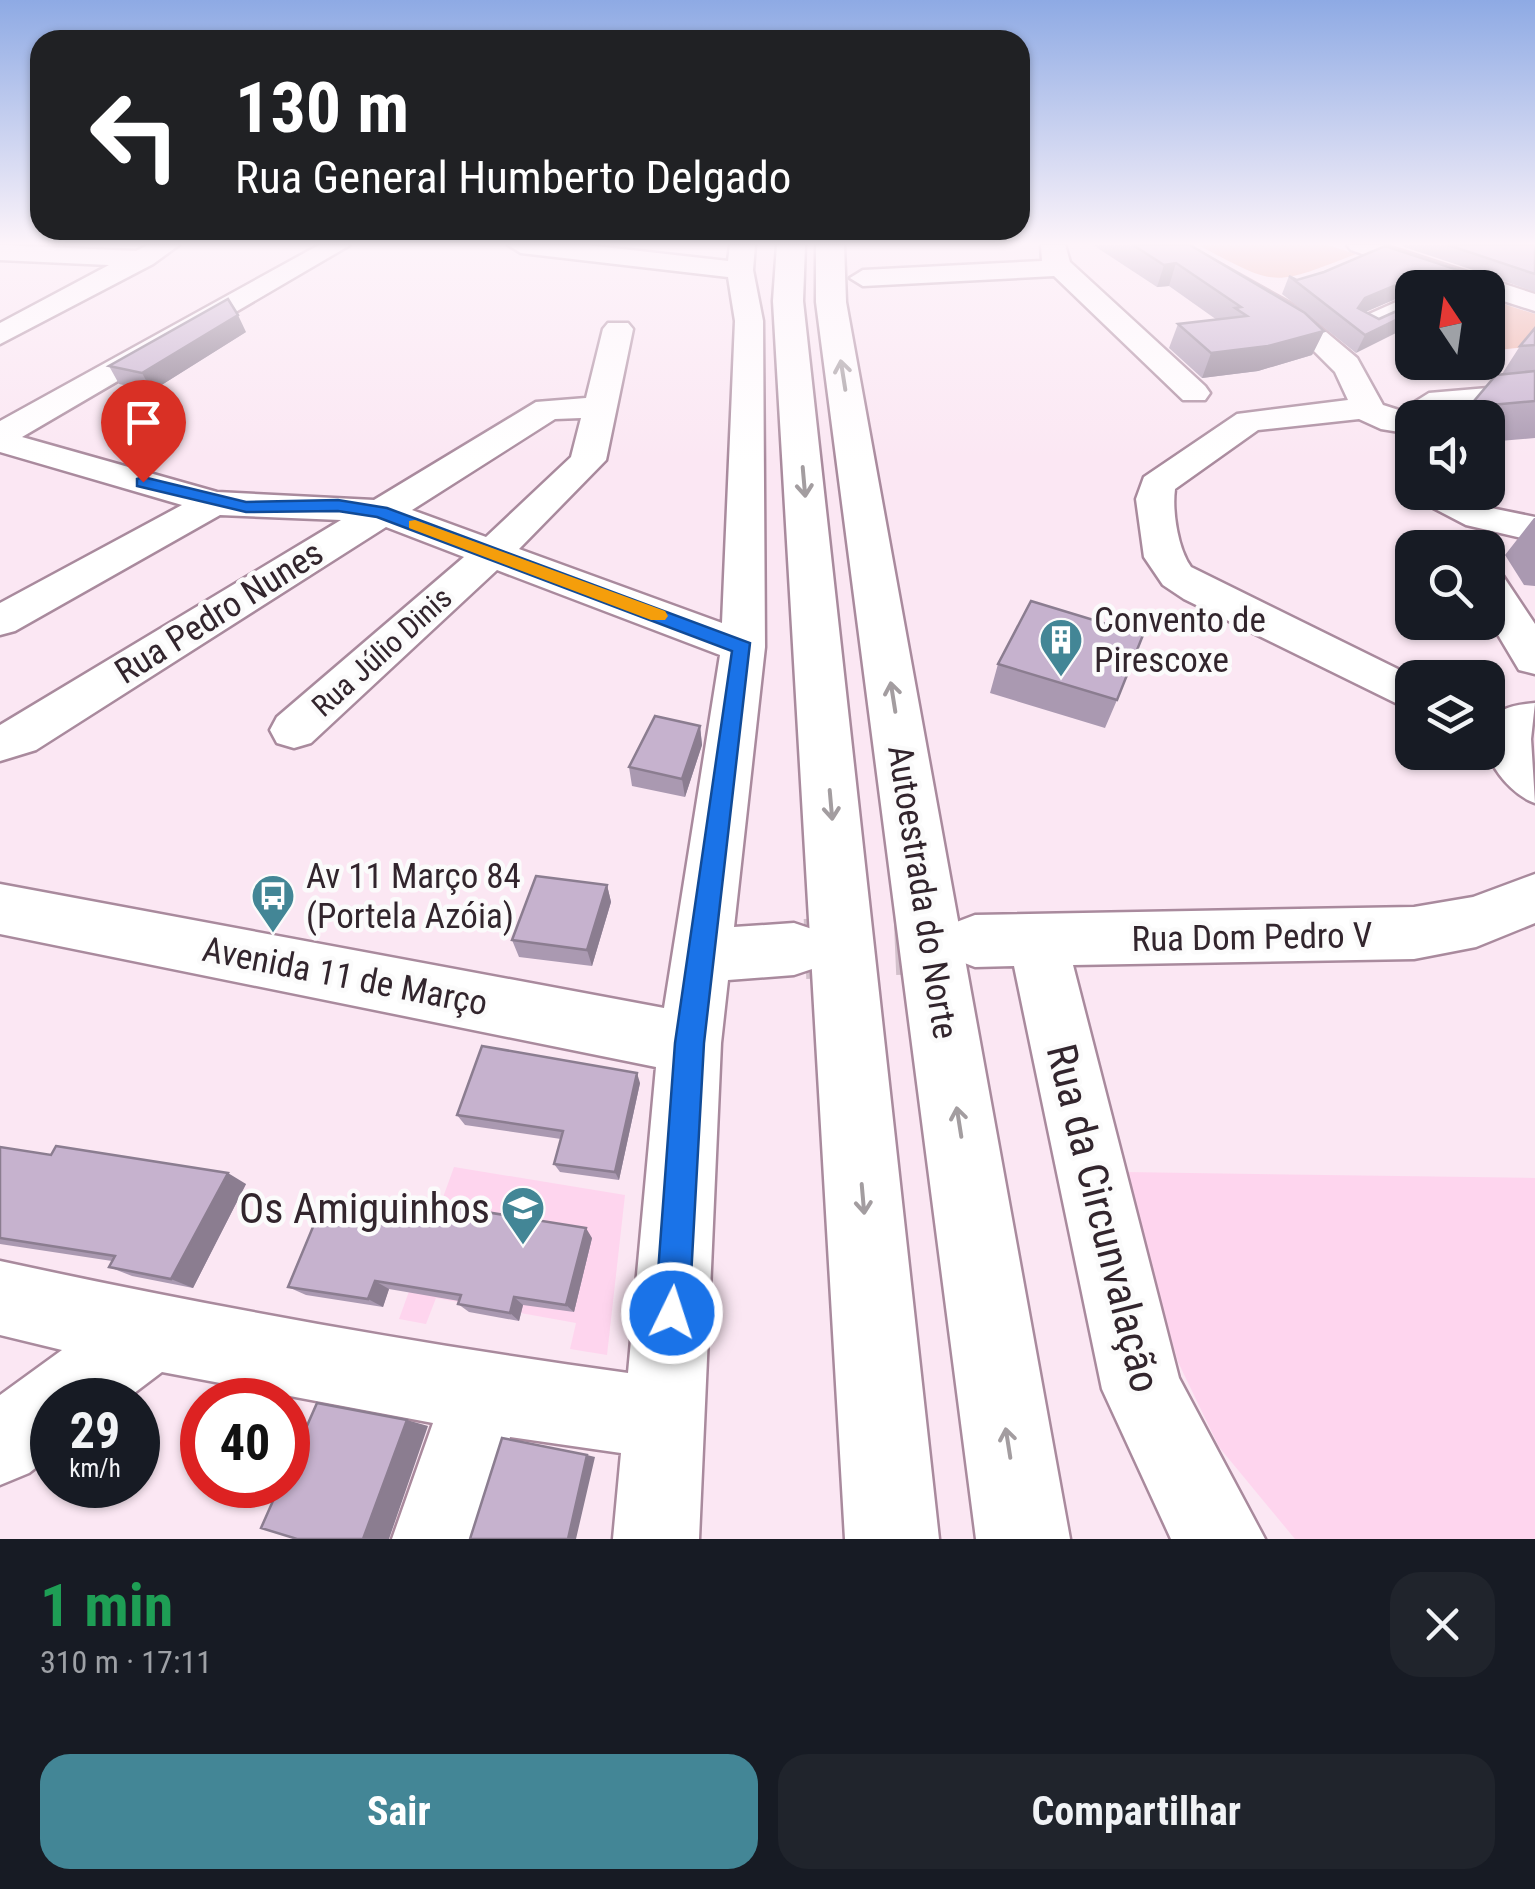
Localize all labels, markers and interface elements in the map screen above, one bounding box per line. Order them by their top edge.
text: 130 m [235,67,409,149]
icon: left [70,70,200,200]
text: Rua General Humberto Delgado [235,151,791,204]
north arrow [1395,270,1505,380]
map controls [1395,270,1505,770]
one-way arrow [833,360,851,392]
pin [101,380,186,483]
icon: arrive [116,395,171,450]
button: sound [1395,400,1505,510]
one-way arrow [794,465,813,497]
button: search [1395,530,1505,640]
street label: Rua Pedro Nunes [108,532,331,693]
street label: Rua Júlio Dinis [305,580,459,723]
place label: Convento de Pirescoxe [1094,600,1266,681]
building icon: Convento de Pirescoxe [1038,617,1084,678]
button: layers [1395,660,1505,770]
one-way arrow [883,681,901,713]
street label: Autoestrada do Norte [879,742,966,1042]
one-way arrow [821,789,840,821]
place label: Av 11 Março 84 (Portela Azóia) [306,856,521,937]
bus stop icon: Av 11 Março 84 (Portela Azóia) [250,873,296,934]
street label: Rua Dom Pedro V [1131,915,1373,960]
street label: Avenida 11 de Março [199,929,491,1024]
street label: Rua da Circunvalação [1037,1039,1170,1397]
one-way arrow [949,1106,967,1138]
one-way arrow [854,1182,873,1215]
place label: Os Amiguinhos [239,1184,490,1233]
school or university icon: Os Amiguinhos [500,1185,546,1246]
position arrow [620,1261,724,1365]
speed limit sign: 40 [180,1378,310,1508]
text: 29 [70,1402,120,1460]
one-way arrow [999,1427,1017,1459]
text: km/h [69,1454,121,1483]
text: 1 min [40,1570,173,1641]
button: close [1390,1572,1495,1677]
text: 310 m · 17:11 [40,1643,212,1681]
button: Sair [40,1754,758,1869]
button: Compartilhar [778,1754,1495,1869]

